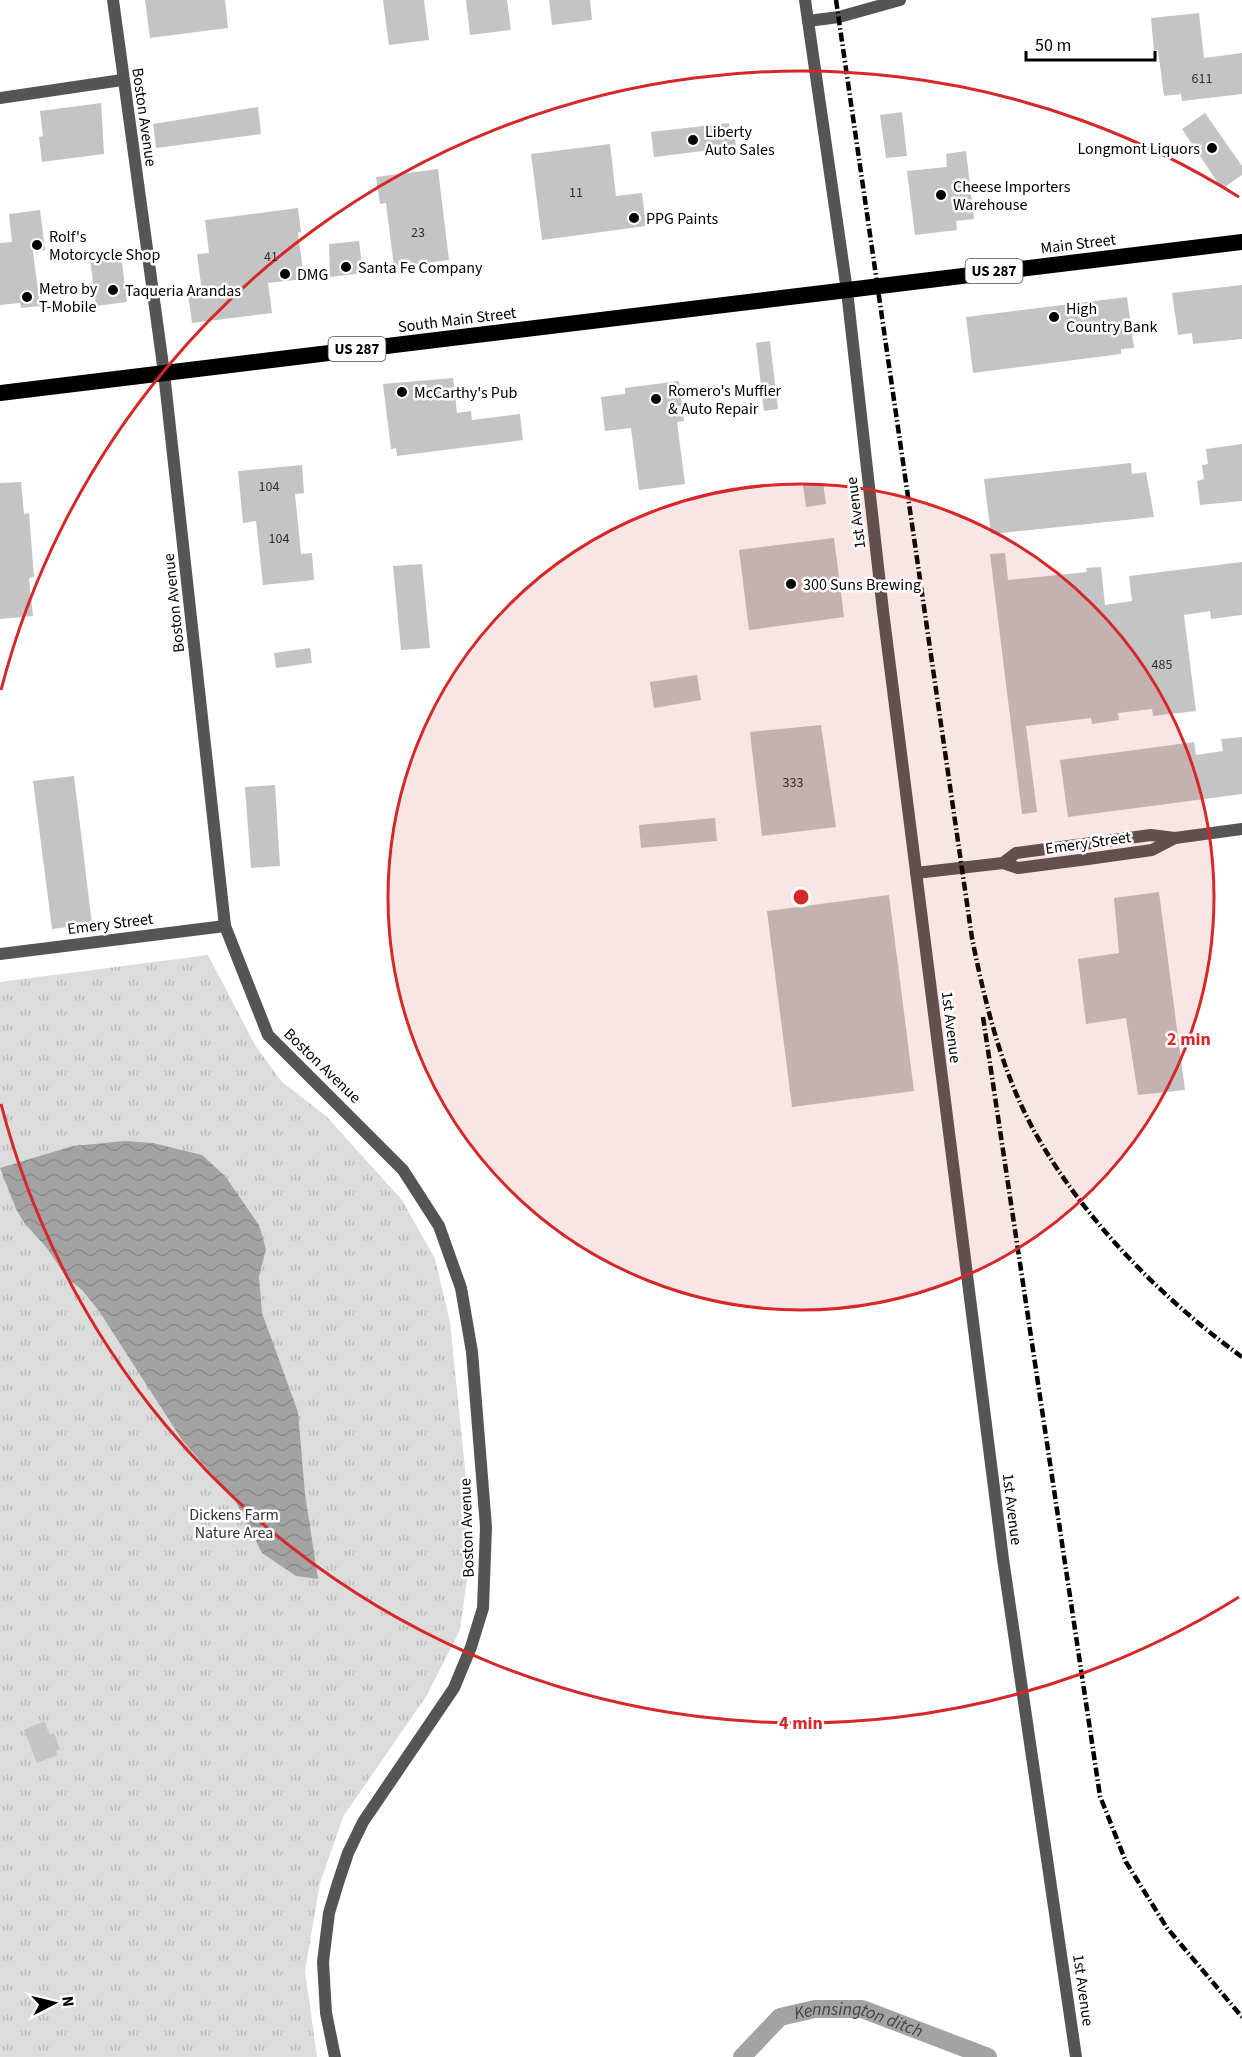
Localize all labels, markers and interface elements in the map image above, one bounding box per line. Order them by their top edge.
scale bar [1026,24,1155,62]
text: 50 m [1035,33,1071,58]
street label: Boston Avenue [126,66,162,168]
house number: 611 [1192,69,1212,89]
place label: Liberty Auto Sales [705,121,775,161]
marker: Liberty Auto Sales [686,133,700,147]
place label: Longmont Liquors [1077,138,1200,160]
marker: Longmont Liquors [1205,141,1219,155]
place label: Cheese Importers Warehouse [953,176,1071,216]
house number: 11 [569,183,583,203]
marker: Cheese Importers Warehouse [934,188,948,202]
place label: PPG Paints [646,208,719,230]
marker: PPG Paints [627,211,641,225]
house number: 23 [411,223,425,243]
place label: Rolf's Motorcycle Shop [49,226,161,266]
street label: Main Street [1039,228,1118,260]
marker: Rolf's Motorcycle Shop [30,238,44,252]
house number: 41 [264,247,278,267]
place label: Santa Fe Company [358,257,483,279]
road number: US 287 [966,259,1022,283]
marker: Santa Fe Company [339,260,353,274]
place label: DMG [297,264,328,286]
marker: DMG [278,267,292,281]
place label: Metro by T-Mobile [39,278,98,318]
place label: Taqueria Arandas [125,280,241,302]
marker: Taqueria Arandas [106,283,120,297]
marker: Metro by T-Mobile [20,290,34,304]
place label: High Country Bank [1066,298,1158,338]
street label: South Main Street [397,302,518,338]
marker: High Country Bank [1047,310,1061,324]
road number: US 287 [328,337,386,361]
place label: Romero's Muffler & Auto Repair [668,380,782,420]
place label: McCarthy's Pub [414,382,518,404]
marker: McCarthy's Pub [395,385,409,399]
marker: Romero's Muffler & Auto Repair [649,392,663,406]
street label: 1st Avenue [841,476,871,550]
house number: 104 [259,477,279,497]
house number: 104 [269,529,289,549]
street label: Boston Avenue [158,552,190,654]
place label: 300 Suns Brewing [803,574,921,596]
marker: 300 Suns Brewing [784,577,798,591]
house number: 485 [1152,655,1172,675]
house number: 333 [783,773,803,793]
street label: Emery Street [1044,826,1133,860]
centre of rings [791,887,811,907]
street label: Emery Street [66,908,155,940]
street label: 1st Avenue [936,990,966,1064]
street label: Boston Avenue [279,1023,366,1108]
text: 2 min [1167,1027,1211,1052]
street label: 1st Avenue [997,1472,1027,1546]
street label: Boston Avenue [454,1478,480,1578]
park label: Dickens Farm Nature Area [189,1504,279,1544]
text: 4 min [779,1711,823,1736]
street label: 1st Avenue [1067,1953,1099,2028]
north arrow [24,1973,84,2033]
text: N [56,1995,79,2008]
water label: Kennsington ditch [791,1997,926,2044]

